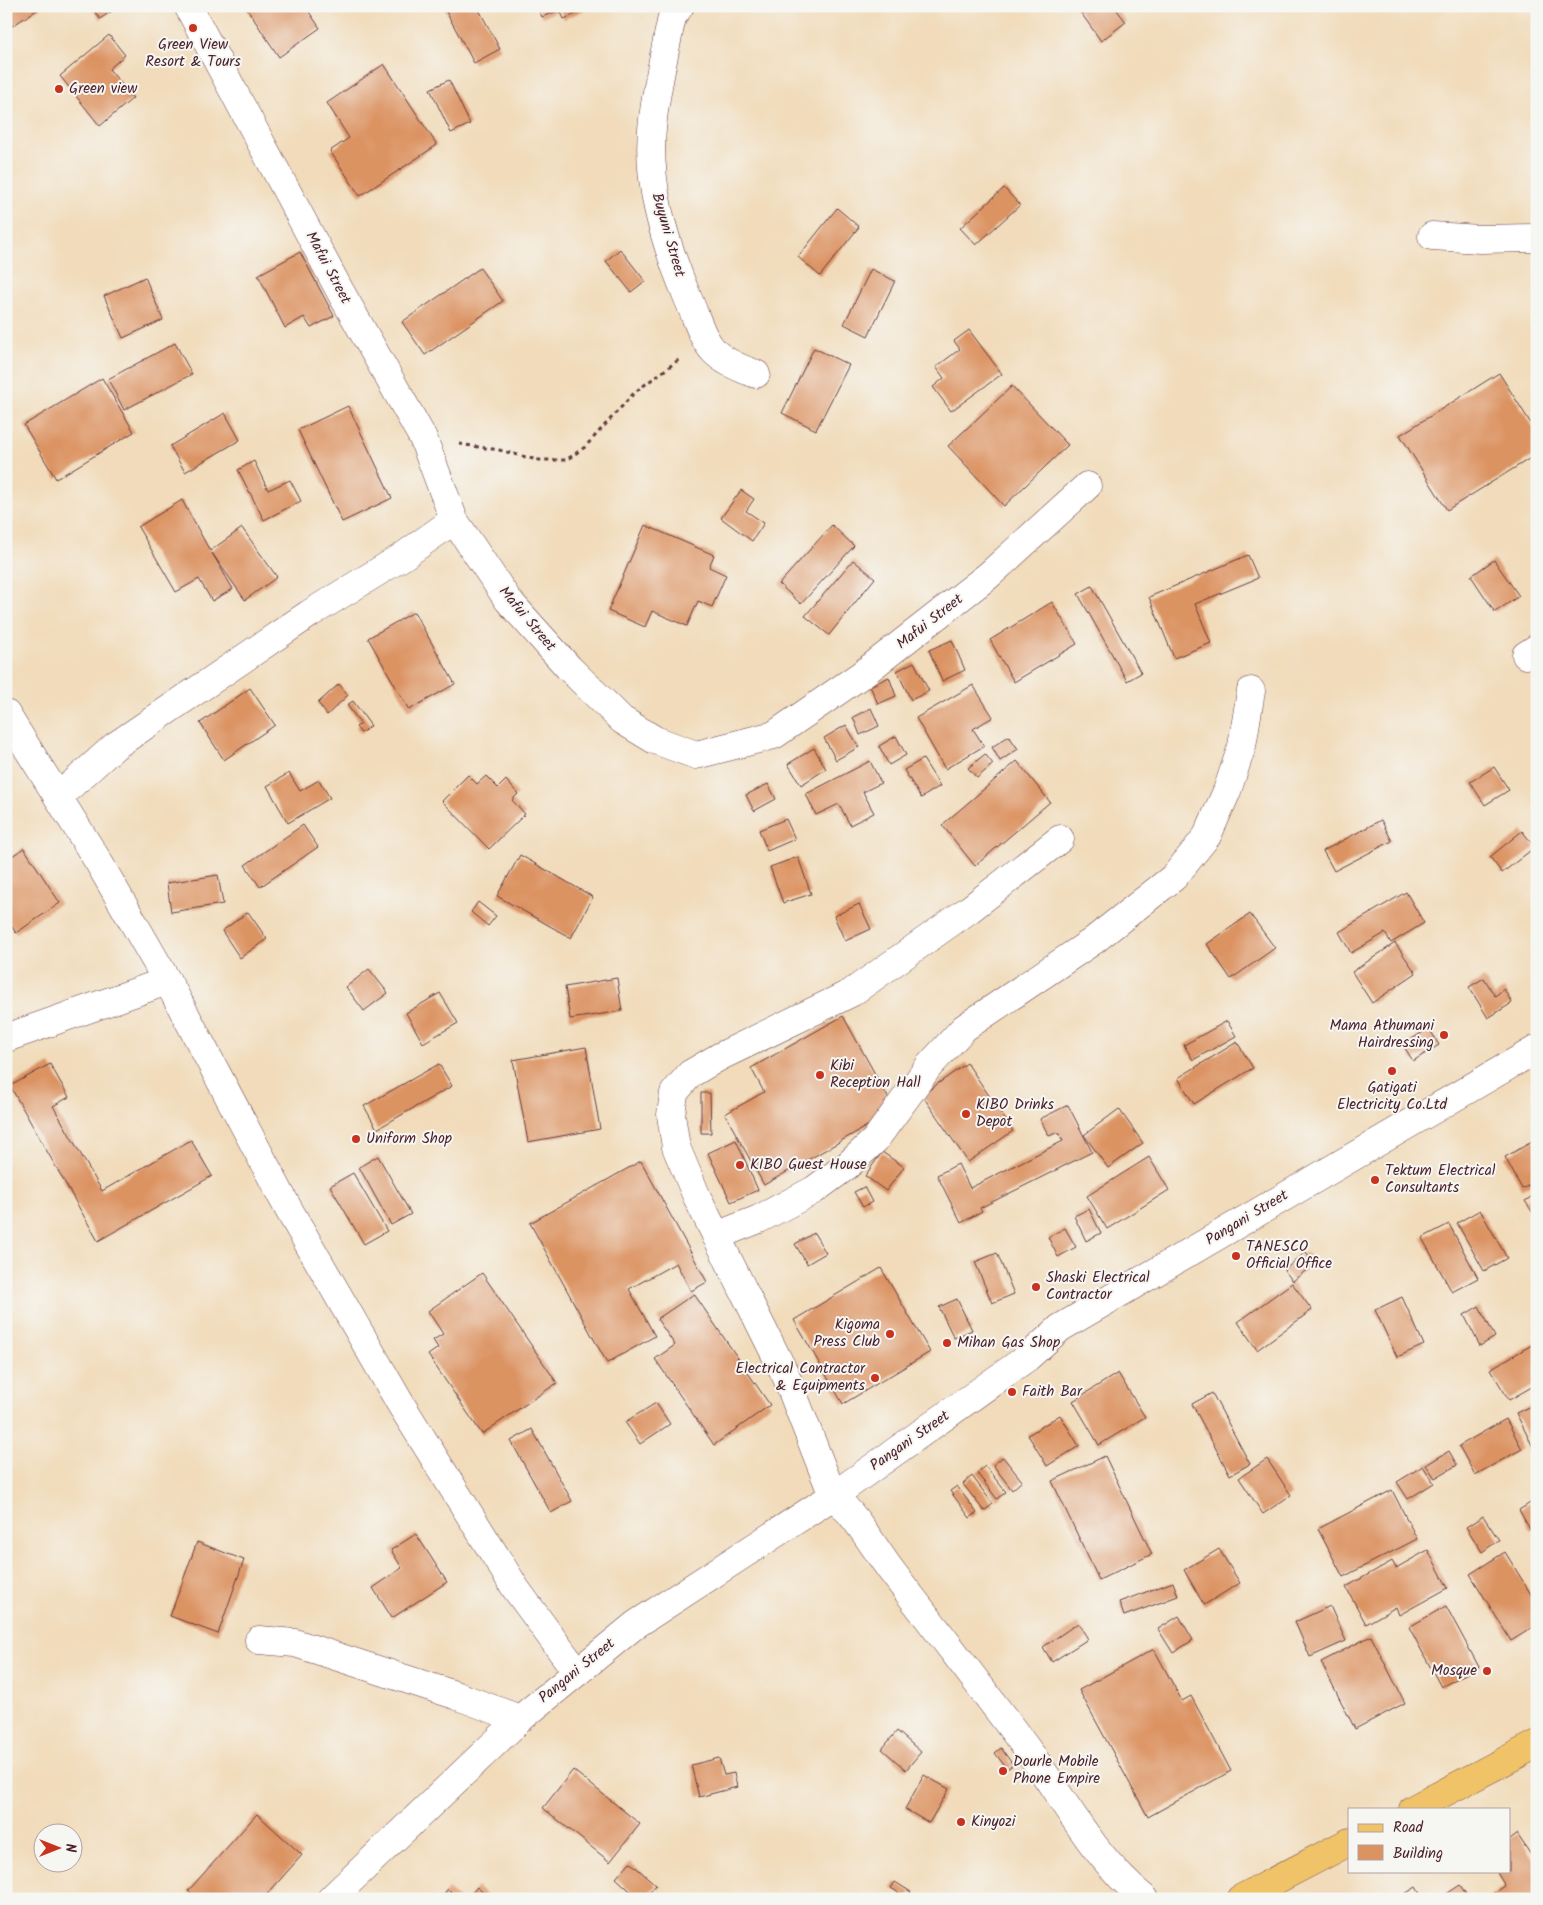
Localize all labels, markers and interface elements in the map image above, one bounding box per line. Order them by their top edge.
marker: Green View Resort & Tours [187,22,199,34]
place label: Green View Resort & Tours [145,33,241,74]
place label: Green view [69,77,138,101]
marker: Green view [53,83,65,95]
street label: Buyuni Street [645,190,692,280]
street label: Mafui Street [299,227,357,309]
street label: Mafui Street [492,581,562,657]
street label: Mafui Street [891,588,969,656]
place label: Mama Athumani Hairdressing [1329,1014,1435,1055]
marker: Mama Athumani Hairdressing [1438,1029,1450,1041]
place label: Kibi Reception Hall [830,1054,921,1095]
marker: Gatigati Electricity Co.Ltd [1386,1065,1398,1077]
marker: Kibi Reception Hall [814,1069,826,1081]
place label: Gatigati Electricity Co.Ltd [1337,1076,1448,1117]
place label: KIBO Drinks Depot [976,1093,1055,1134]
marker: KIBO Drinks Depot [960,1108,972,1120]
place label: Uniform Shop [366,1127,452,1151]
marker: Uniform Shop [350,1133,362,1145]
place label: KIBO Guest House [750,1153,867,1177]
marker: KIBO Guest House [734,1159,746,1171]
place label: Tektum Electrical Consultants [1385,1159,1496,1200]
marker: Tektum Electrical Consultants [1369,1174,1381,1186]
street label: Pangani Street [1201,1184,1293,1252]
place label: TANESCO Official Office [1246,1235,1332,1276]
marker: TANESCO Official Office [1230,1250,1242,1262]
place label: Shaski Electrical Contractor [1046,1266,1150,1307]
marker: Shaski Electrical Contractor [1030,1281,1042,1293]
place label: Kigoma Press Club [814,1313,880,1354]
marker: Kigoma Press Club [884,1328,896,1340]
place label: Mihan Gas Shop [957,1331,1060,1355]
marker: Mihan Gas Shop [941,1337,953,1349]
place label: Electrical Contractor & Equipments [736,1357,866,1398]
marker: Electrical Contractor & Equipments [869,1372,881,1384]
place label: Faith Bar [1022,1380,1083,1404]
marker: Faith Bar [1006,1386,1018,1398]
street label: Pangani Street [865,1404,955,1477]
street label: Pangani Street [533,1632,621,1710]
place label: Mosque [1431,1659,1477,1683]
marker: Mosque [1481,1665,1493,1677]
place label: Dourle Mobile Phone Empire [1013,1750,1100,1791]
marker: Dourle Mobile Phone Empire [997,1765,1009,1777]
legend [1348,1808,1510,1872]
place label: Kinyozi [971,1810,1017,1834]
marker: Kinyozi [955,1816,967,1828]
text: Road [1393,1816,1424,1840]
north arrow [32,1822,82,1872]
text: Building [1393,1842,1443,1866]
text: N [59,1844,81,1853]

